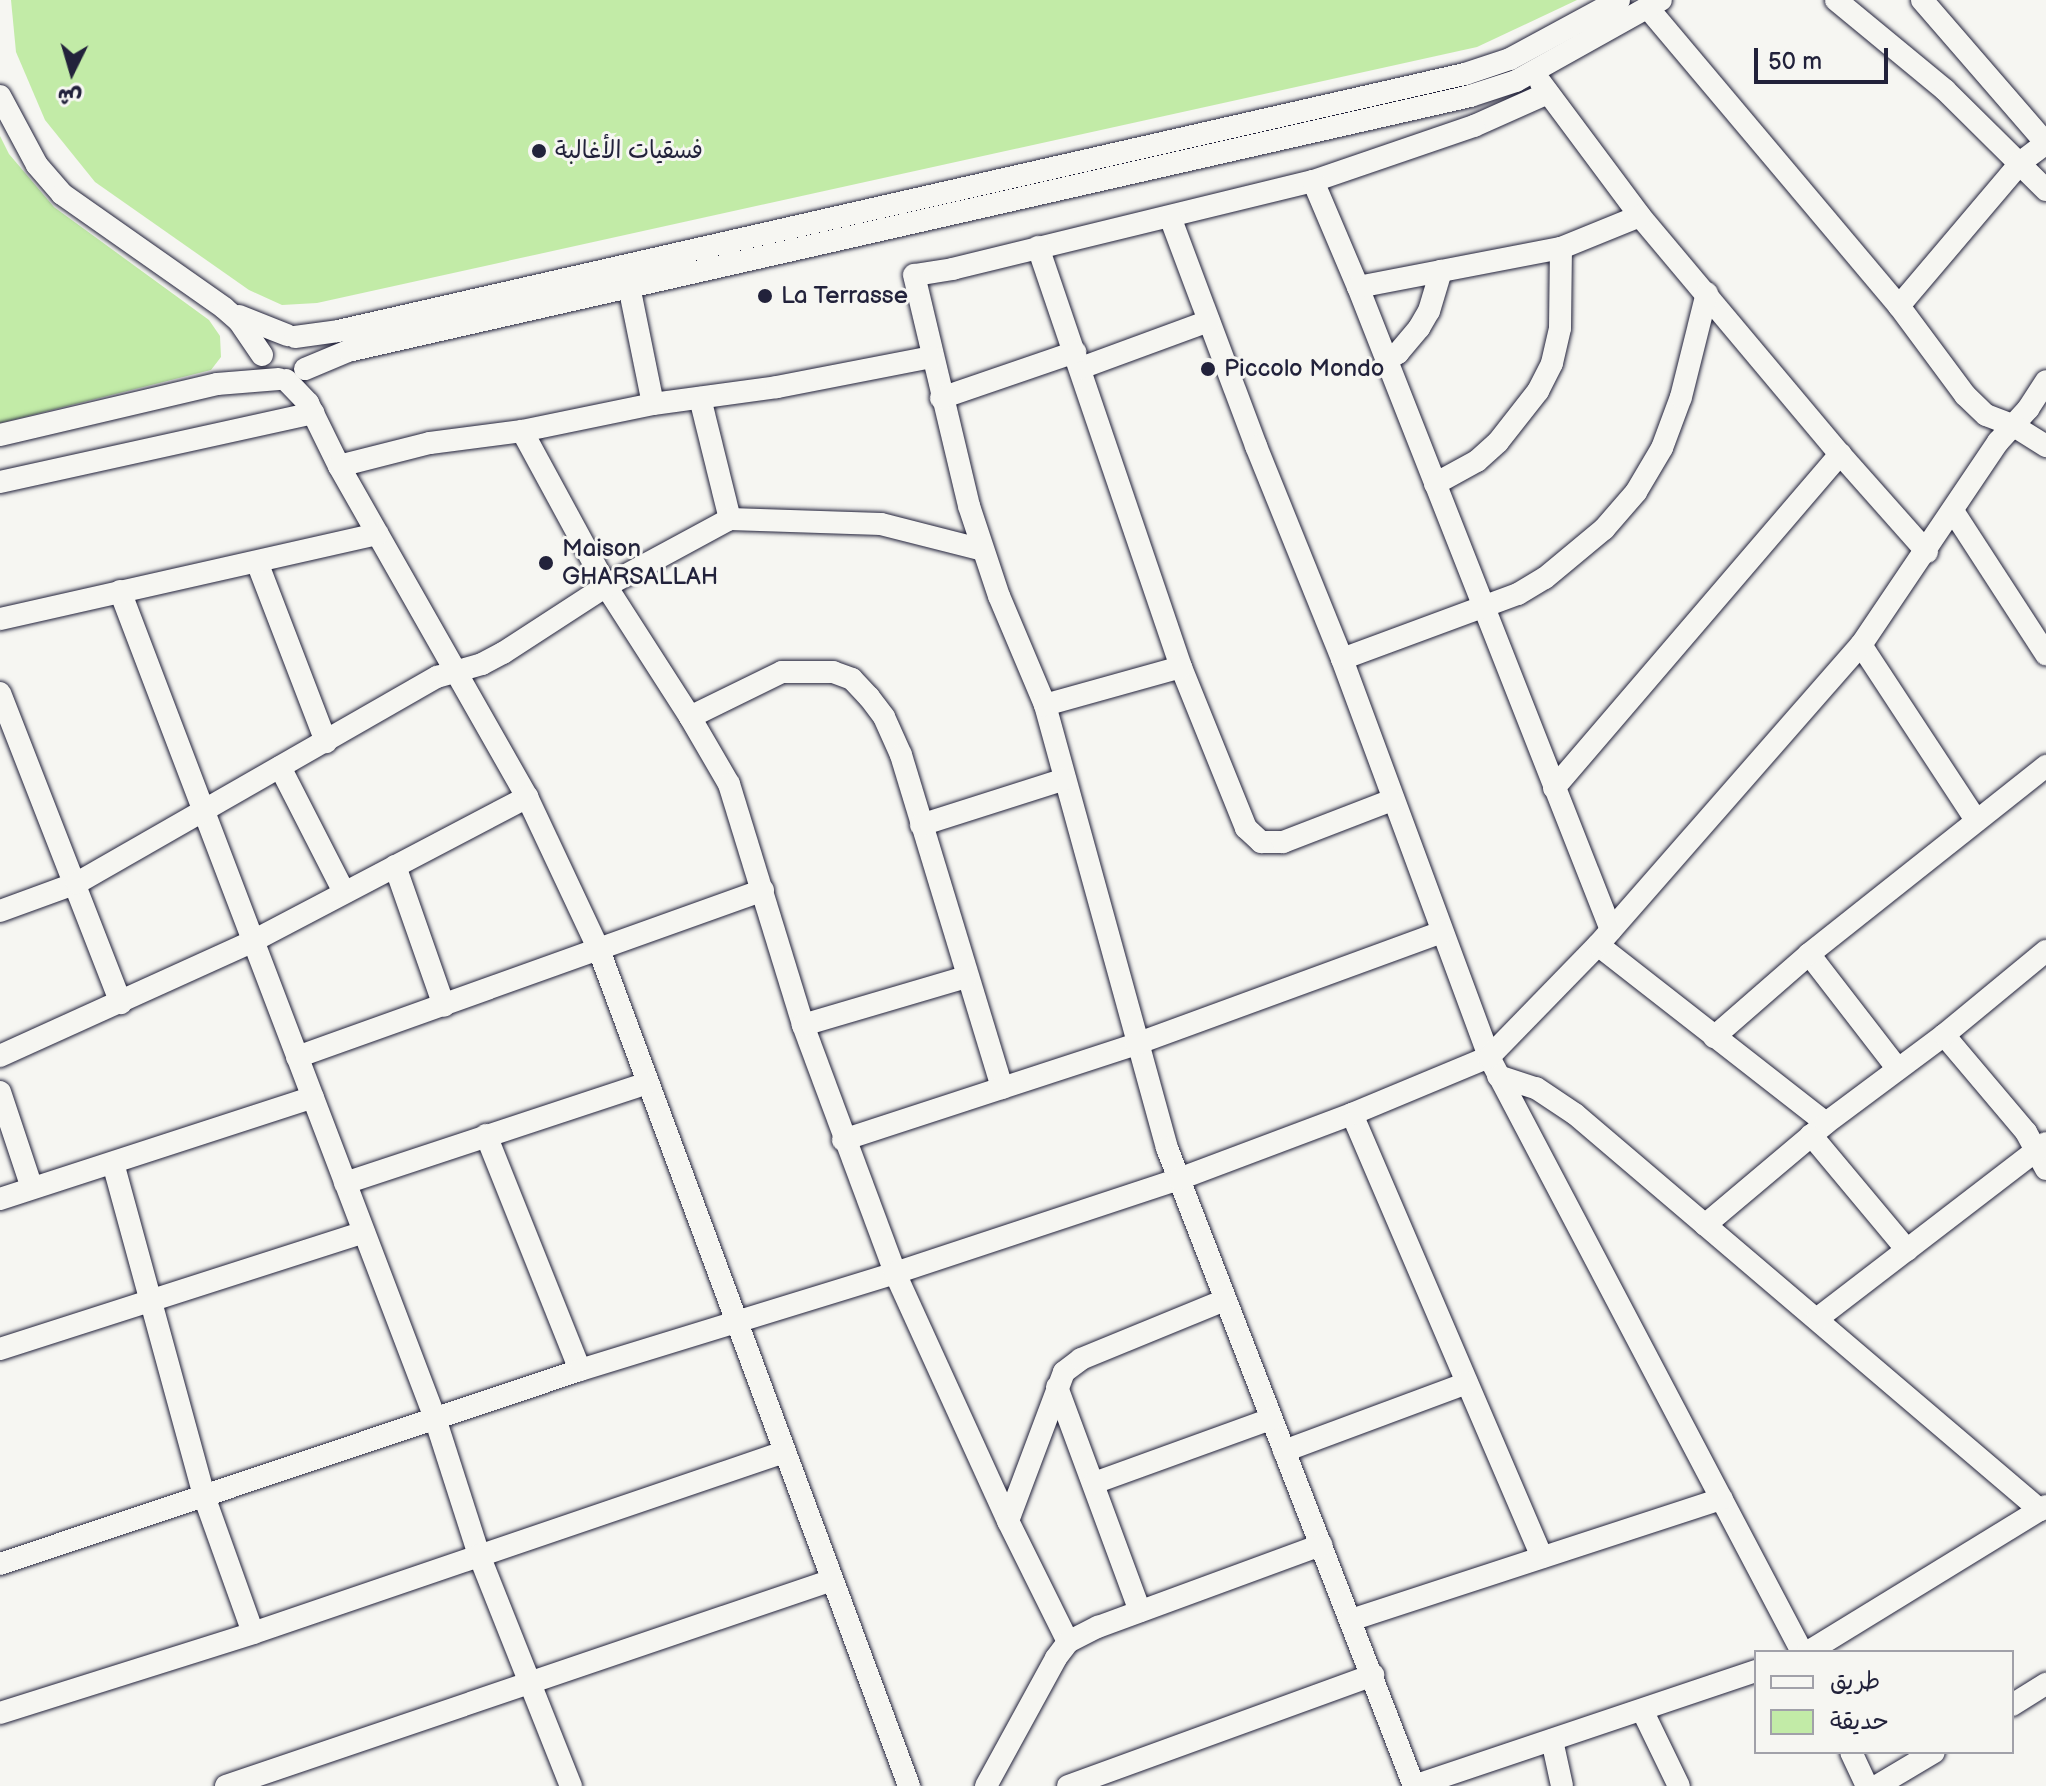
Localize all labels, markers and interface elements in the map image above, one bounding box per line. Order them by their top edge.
north arrow [32,32,112,112]
scale bar [1758,32,1892,82]
text: 50 m [1768,47,1822,76]
text: ش [57,82,83,111]
place label: فسقيات الأغالبة [555,137,703,165]
marker: فسقيات الأغالبة [530,142,548,160]
place label: La Terrasse [781,282,909,310]
marker: La Terrasse [756,287,774,305]
place label: Piccolo Mondo [1224,355,1384,383]
marker: Piccolo Mondo [1199,360,1217,378]
place label: Maison GHARSALLAH [562,535,718,591]
marker: Maison GHARSALLAH [537,554,555,572]
legend [1754,1650,2014,1754]
text: طريق [1830,1667,1880,1696]
text: حديقة [1830,1707,1889,1736]

